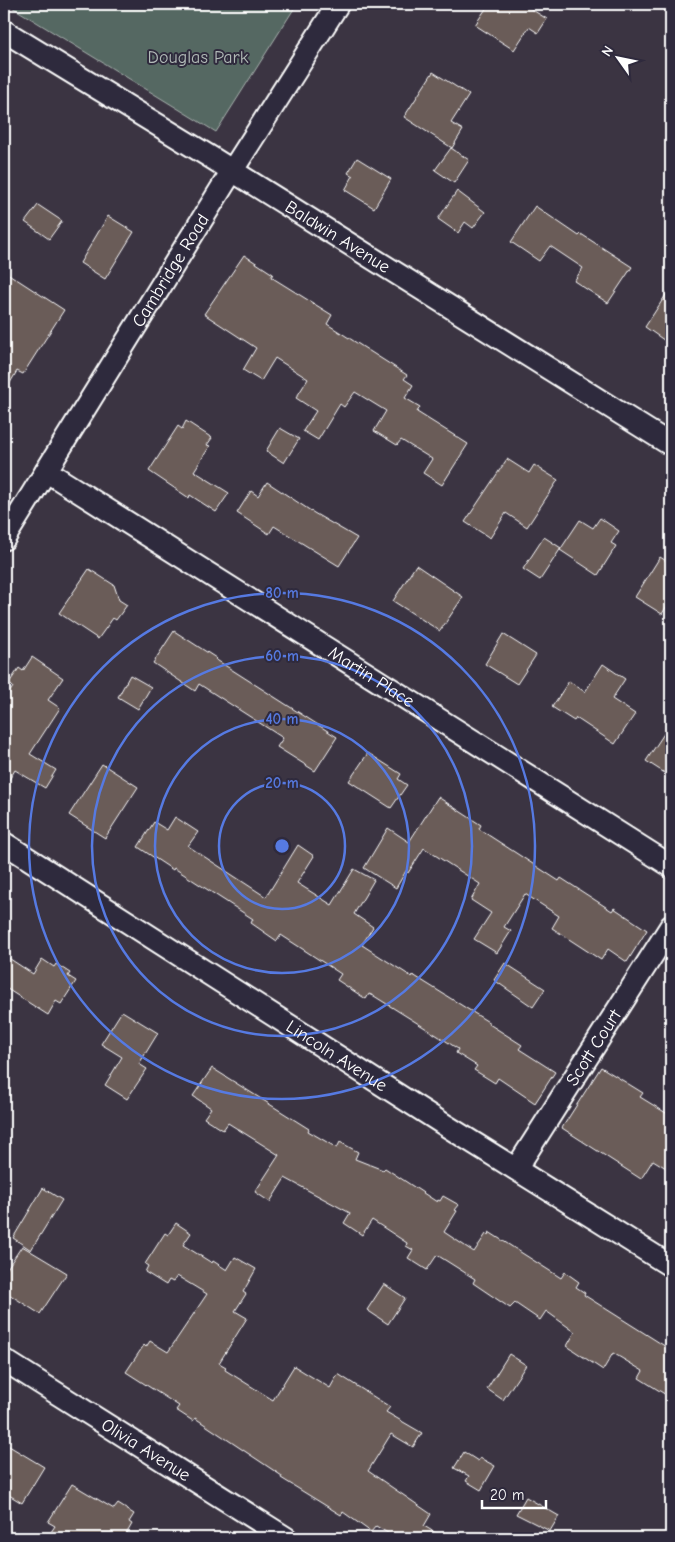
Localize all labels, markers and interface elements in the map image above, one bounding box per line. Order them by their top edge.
north arrow [592,32,642,82]
text: N [598,43,617,60]
park label: Douglas Park [148,47,249,68]
street label: Baldwin Avenue [281,196,394,278]
street label: Cambridge Road [128,210,214,331]
text: 80 m [265,584,299,602]
street label: Martin Place [324,642,418,712]
text: 60 m [265,647,299,665]
text: 40 m [266,710,299,728]
text: 20 m [265,774,299,792]
centre of rings [273,837,291,855]
street label: Scott Court [562,1005,626,1090]
street label: Lincoln Avenue [282,1016,391,1096]
street label: Olivia Avenue [97,1414,194,1486]
scale bar [482,1477,546,1509]
text: 20 m [490,1486,524,1504]

